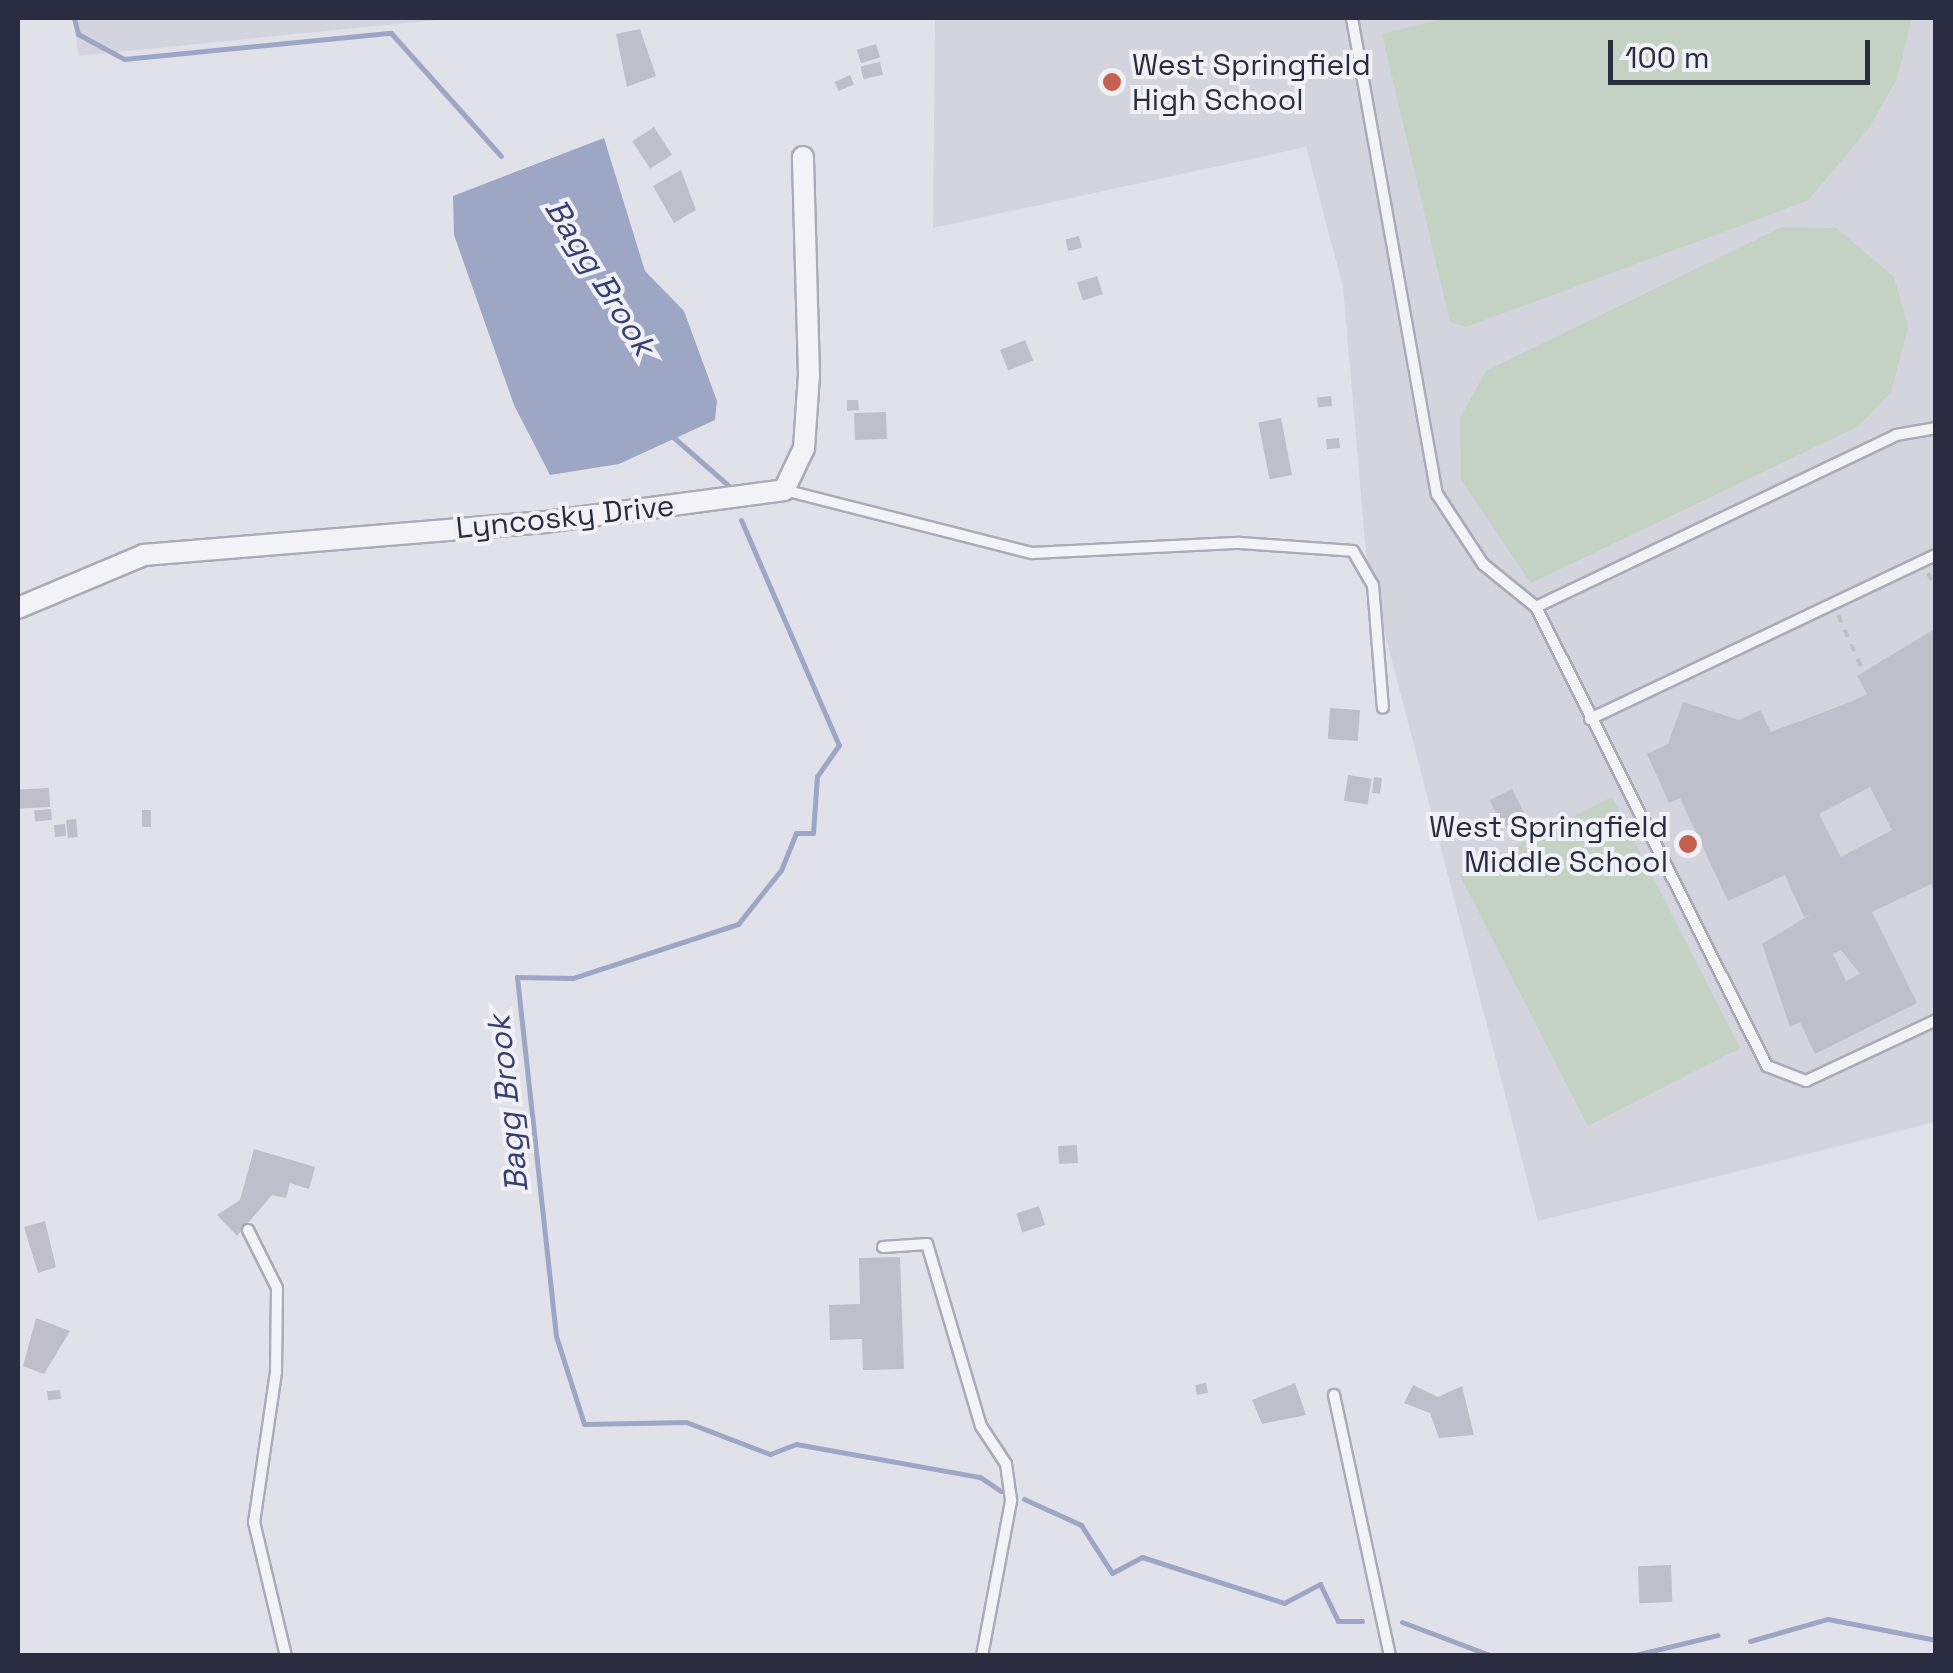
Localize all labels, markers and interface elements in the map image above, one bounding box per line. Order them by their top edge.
scale bar [1613,20,1876,82]
text: 100 m [1625,38,1710,77]
place label: West Springfield High School [1132,47,1371,118]
marker: West Springfield High School [1101,71,1123,93]
water label: Bagg Brook [537,191,663,363]
street label: Lyncosky Drive [454,488,676,546]
place label: West Springfield Middle School [1429,809,1668,880]
marker: West Springfield Middle School [1677,833,1699,855]
water label: Bagg Brook [480,1014,536,1194]

